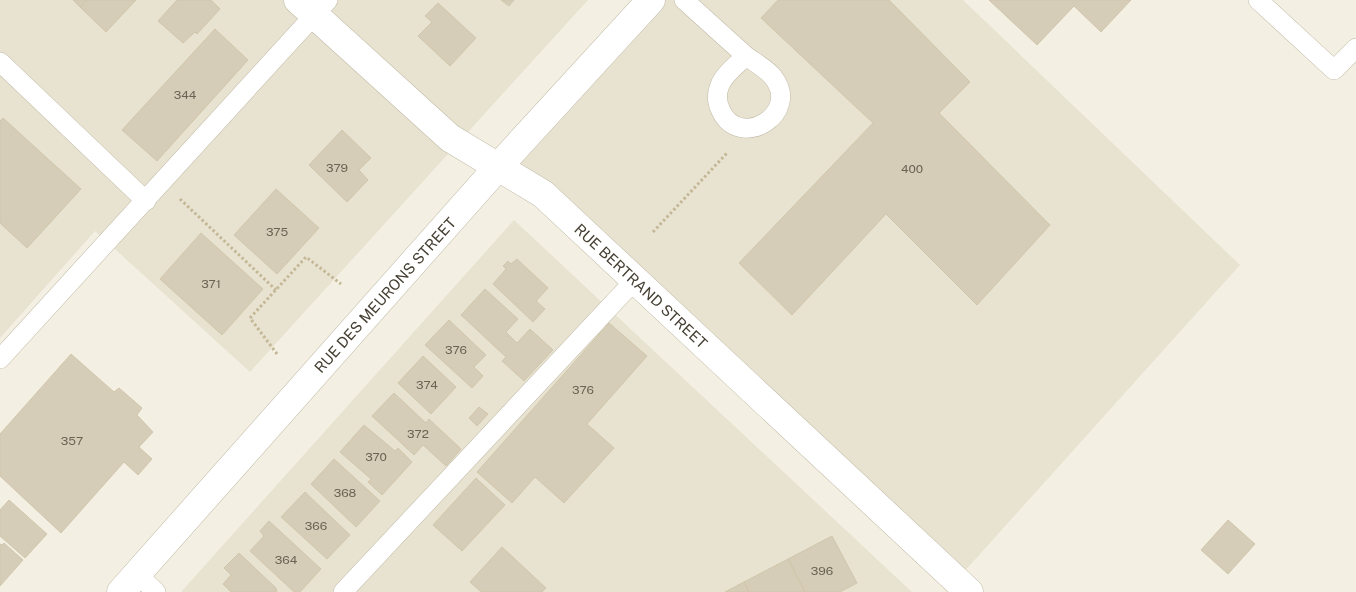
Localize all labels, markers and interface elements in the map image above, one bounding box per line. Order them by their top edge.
house number: 344 [174,88,197,102]
house number: 379 [326,161,348,175]
house number: 400 [901,162,923,176]
street label: RUE DES MEURONS STREET [311,214,459,376]
street label: RUE BERTRAND STREET [571,220,711,352]
house number: 375 [266,225,288,239]
house number: 371 [201,277,221,291]
house number: 376 [445,343,467,357]
house number: 374 [416,378,438,392]
house number: 376 [572,383,594,397]
house number: 372 [407,427,429,441]
house number: 357 [61,434,83,448]
house number: 370 [365,450,387,464]
house number: 368 [334,486,357,500]
house number: 366 [305,519,327,533]
house number: 364 [275,553,298,567]
house number: 396 [811,564,833,578]

